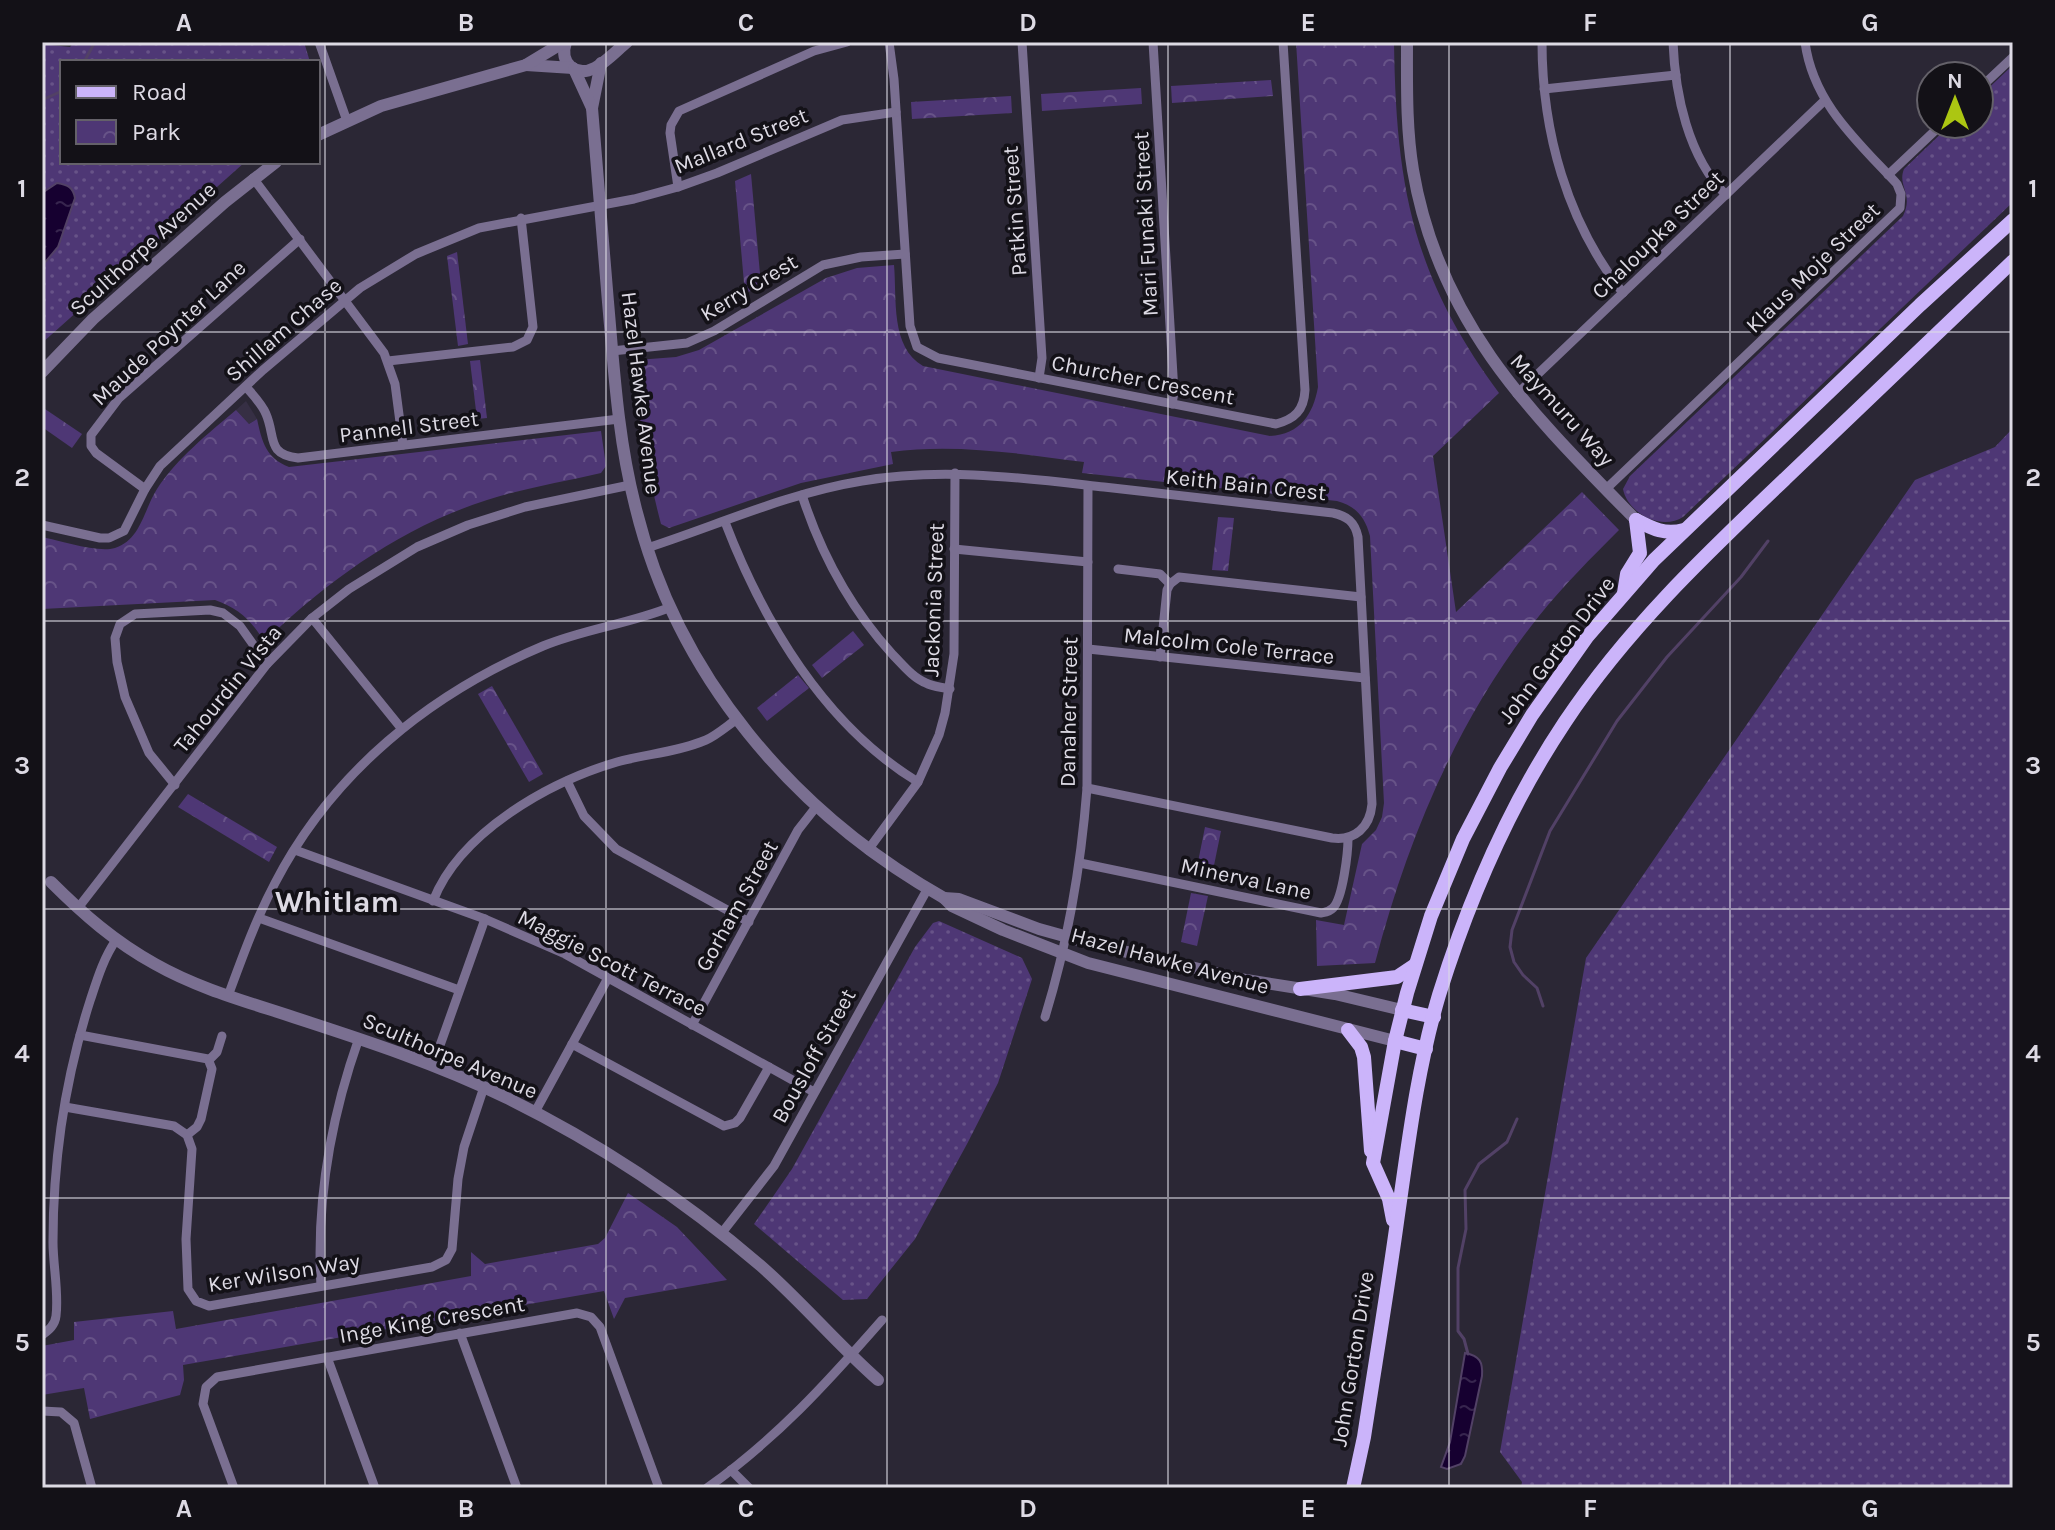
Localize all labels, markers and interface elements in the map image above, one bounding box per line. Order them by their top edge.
text: A [176,7,192,38]
text: B [458,7,474,38]
text: C [738,7,754,38]
text: D [1019,7,1037,38]
text: E [1300,7,1316,38]
text: F [1583,7,1597,38]
text: G [1861,7,1879,38]
legend [60,60,320,164]
north arrow [1915,60,1995,140]
text: N [1947,68,1963,94]
text: Road [132,78,187,106]
street label: Mallard Street [670,102,812,180]
text: Park [132,118,181,146]
street label: Mari Funaki Street [1128,131,1164,317]
street label: Patkin Street [997,145,1033,277]
street label: Chaloupka Street [1587,165,1729,305]
text: 1 [17,173,27,204]
text: 1 [2028,173,2038,204]
street label: Sculthorpe Avenue [65,177,221,321]
street label: Klaus Moje Street [1741,197,1885,339]
street label: Kerry Crest [696,249,802,327]
street label: Maude Poynter Lane [87,255,251,411]
street label: Shillam Chase [221,273,347,387]
street label: Hazel Hawke Avenue [616,290,666,496]
street label: Maymuru Way [1505,348,1619,472]
street label: Churcher Crescent [1049,350,1237,410]
street label: Pannell Street [338,406,480,448]
text: 2 [14,462,30,493]
text: 2 [2025,462,2041,493]
street label: Keith Bain Crest [1164,464,1328,506]
street label: Jackonia Street [918,522,950,678]
street label: John Gorton Drive [1493,571,1621,729]
street label: Tahourdin Vista [169,620,287,758]
street label: Malcolm Cole Terrace [1122,622,1336,670]
street label: Danaher Street [1055,637,1083,787]
text: 3 [14,750,30,781]
text: 3 [2025,750,2041,781]
street label: Gorham Street [690,836,784,976]
street label: Minerva Lane [1178,852,1314,906]
district label: Whitlam [275,884,399,920]
street label: Maggie Scott Terrace [513,904,711,1022]
street label: Hazel Hawke Avenue [1068,922,1272,1000]
street label: Bousloff Street [766,984,862,1128]
street label: Sculthorpe Avenue [359,1007,541,1105]
text: 4 [14,1038,30,1069]
text: 4 [2025,1038,2041,1069]
street label: Ker Wilson Way [206,1248,362,1298]
street label: John Gorton Drive [1326,1270,1380,1448]
street label: Inge King Crescent [337,1291,527,1349]
text: 5 [14,1327,30,1358]
text: 5 [2025,1327,2041,1358]
text: A [176,1493,192,1524]
text: B [458,1493,474,1524]
text: C [738,1493,754,1524]
text: D [1019,1493,1037,1524]
text: E [1300,1493,1316,1524]
text: F [1583,1493,1597,1524]
text: G [1861,1493,1879,1524]

